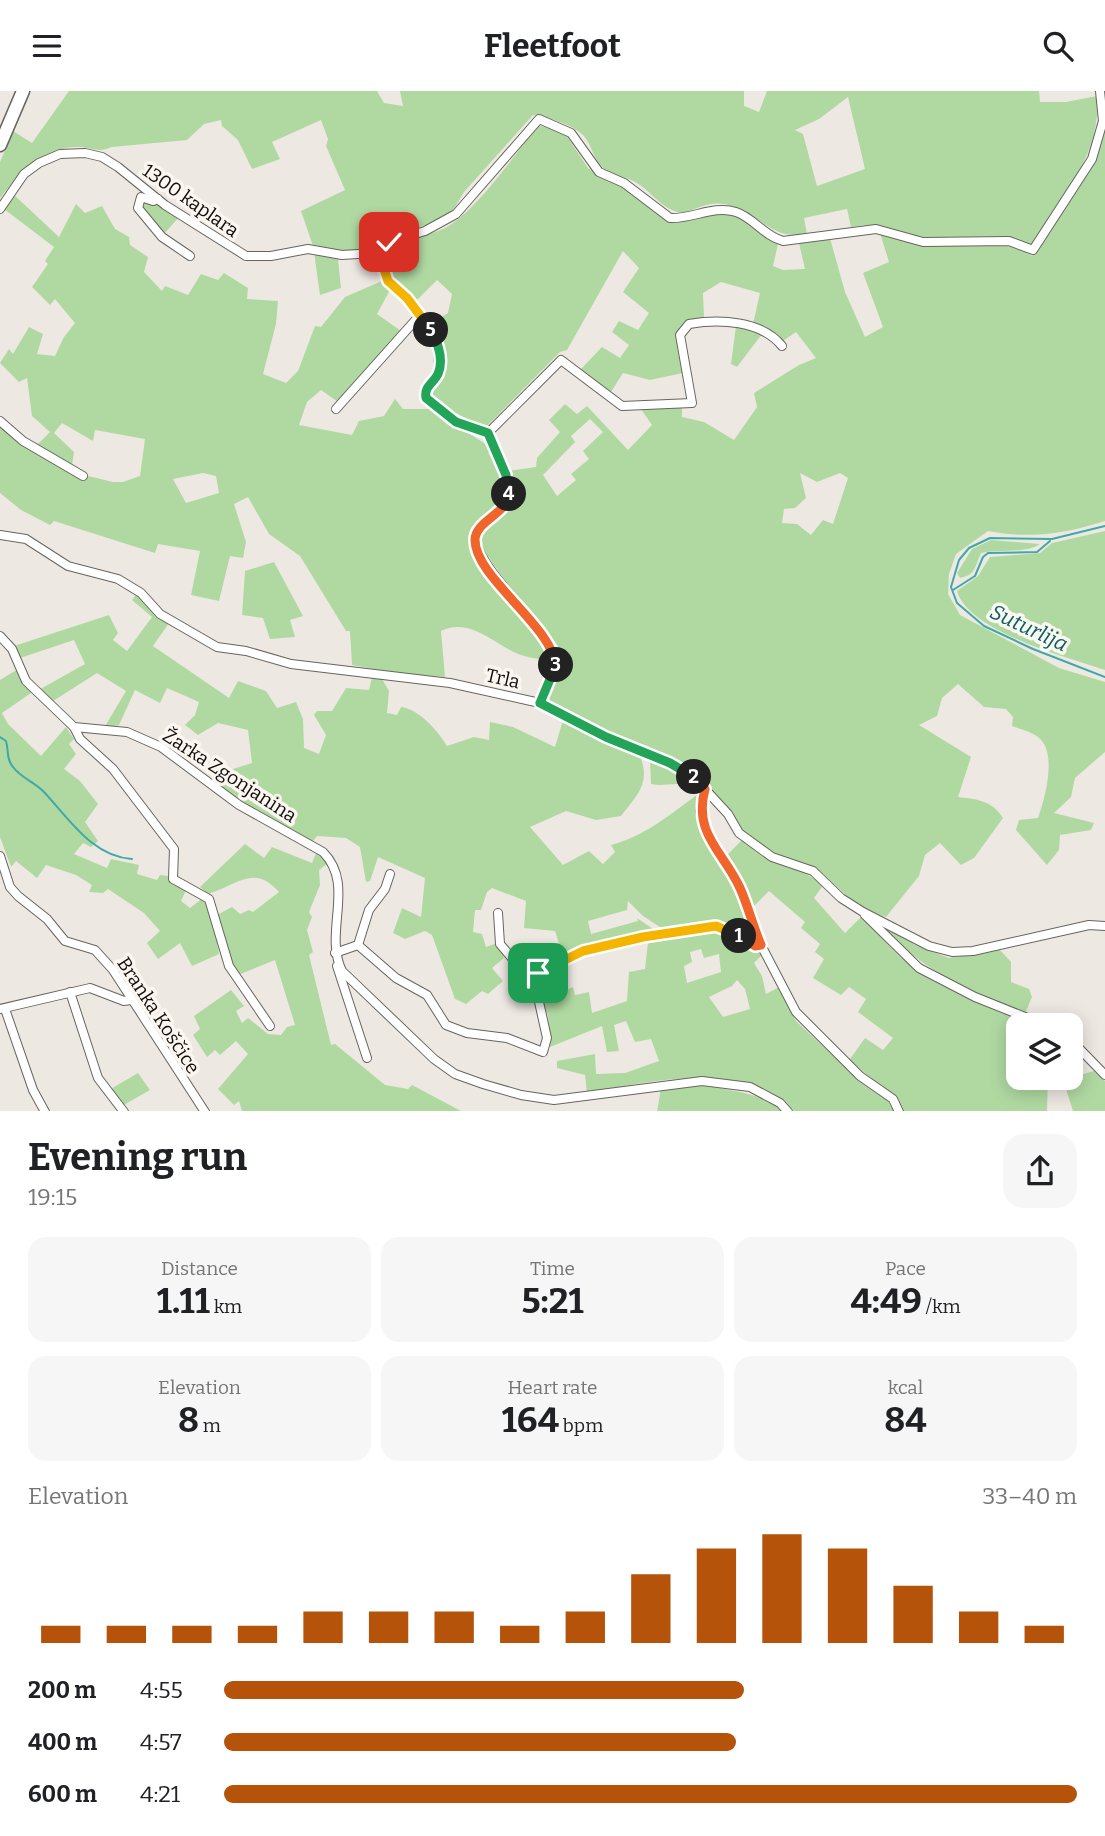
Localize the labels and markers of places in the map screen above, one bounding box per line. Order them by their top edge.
pin [359,212,419,272]
pin: 5 [414,313,448,347]
pin: 4 [491,477,526,511]
pin: 3 [538,647,574,683]
pin: 2 [676,759,712,795]
pin: 1 [722,919,756,953]
pin [508,943,568,1003]

